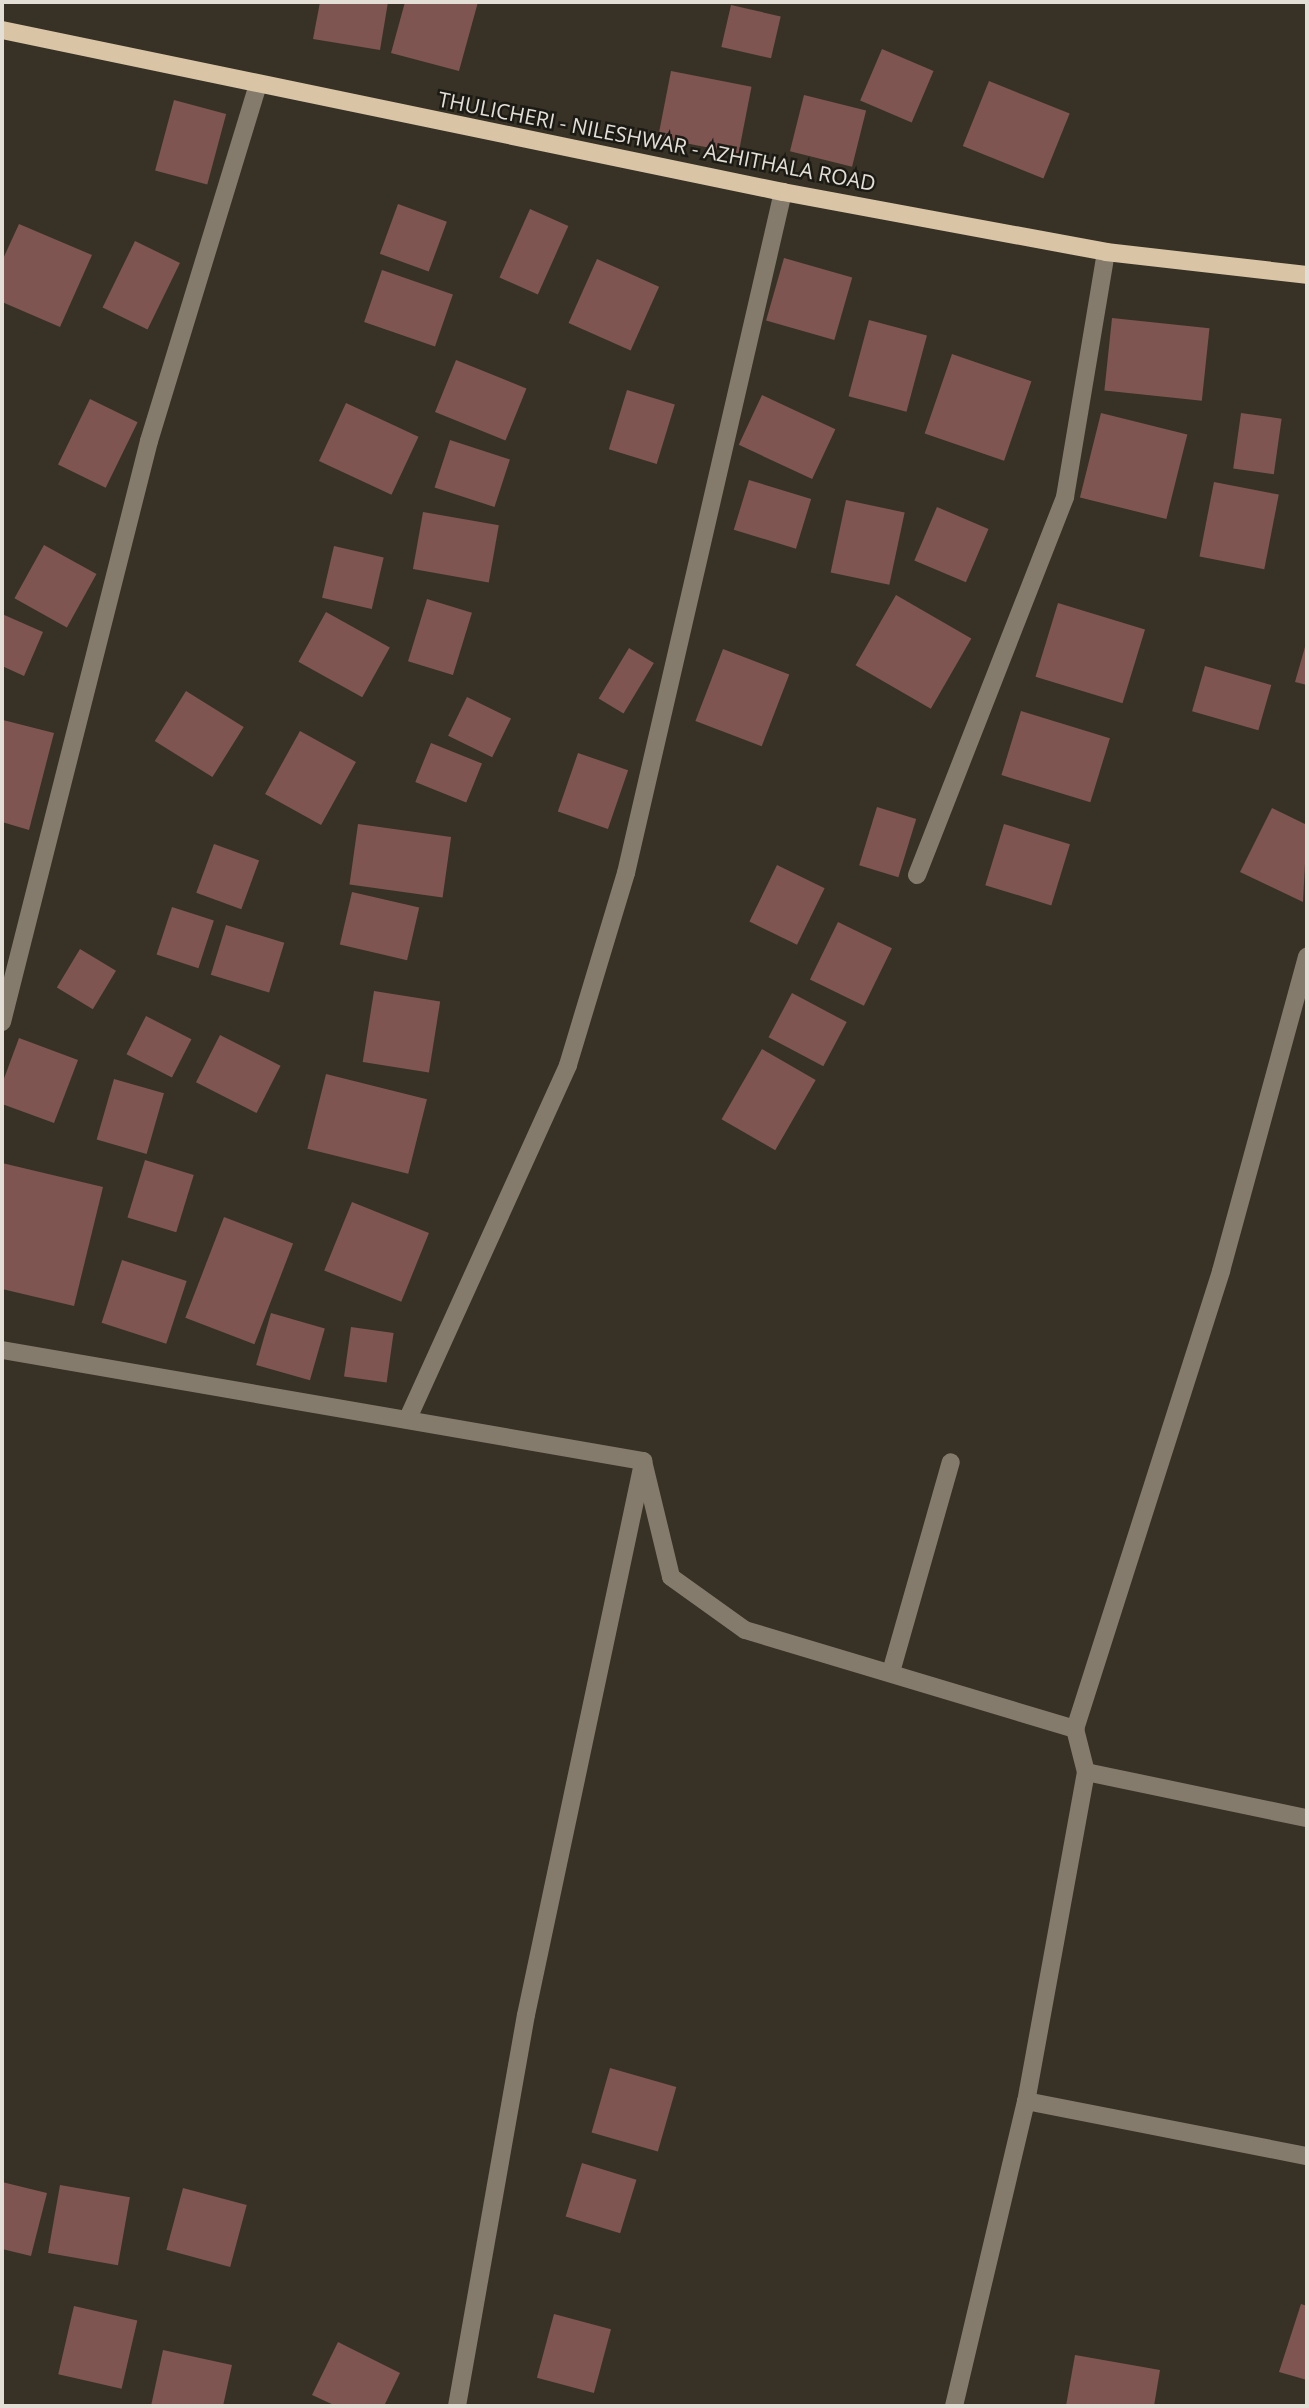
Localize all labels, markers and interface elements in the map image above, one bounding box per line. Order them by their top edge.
street label: THULICHERI - NILESHWAR - AZHITHALA ROAD [436,86,878,196]

